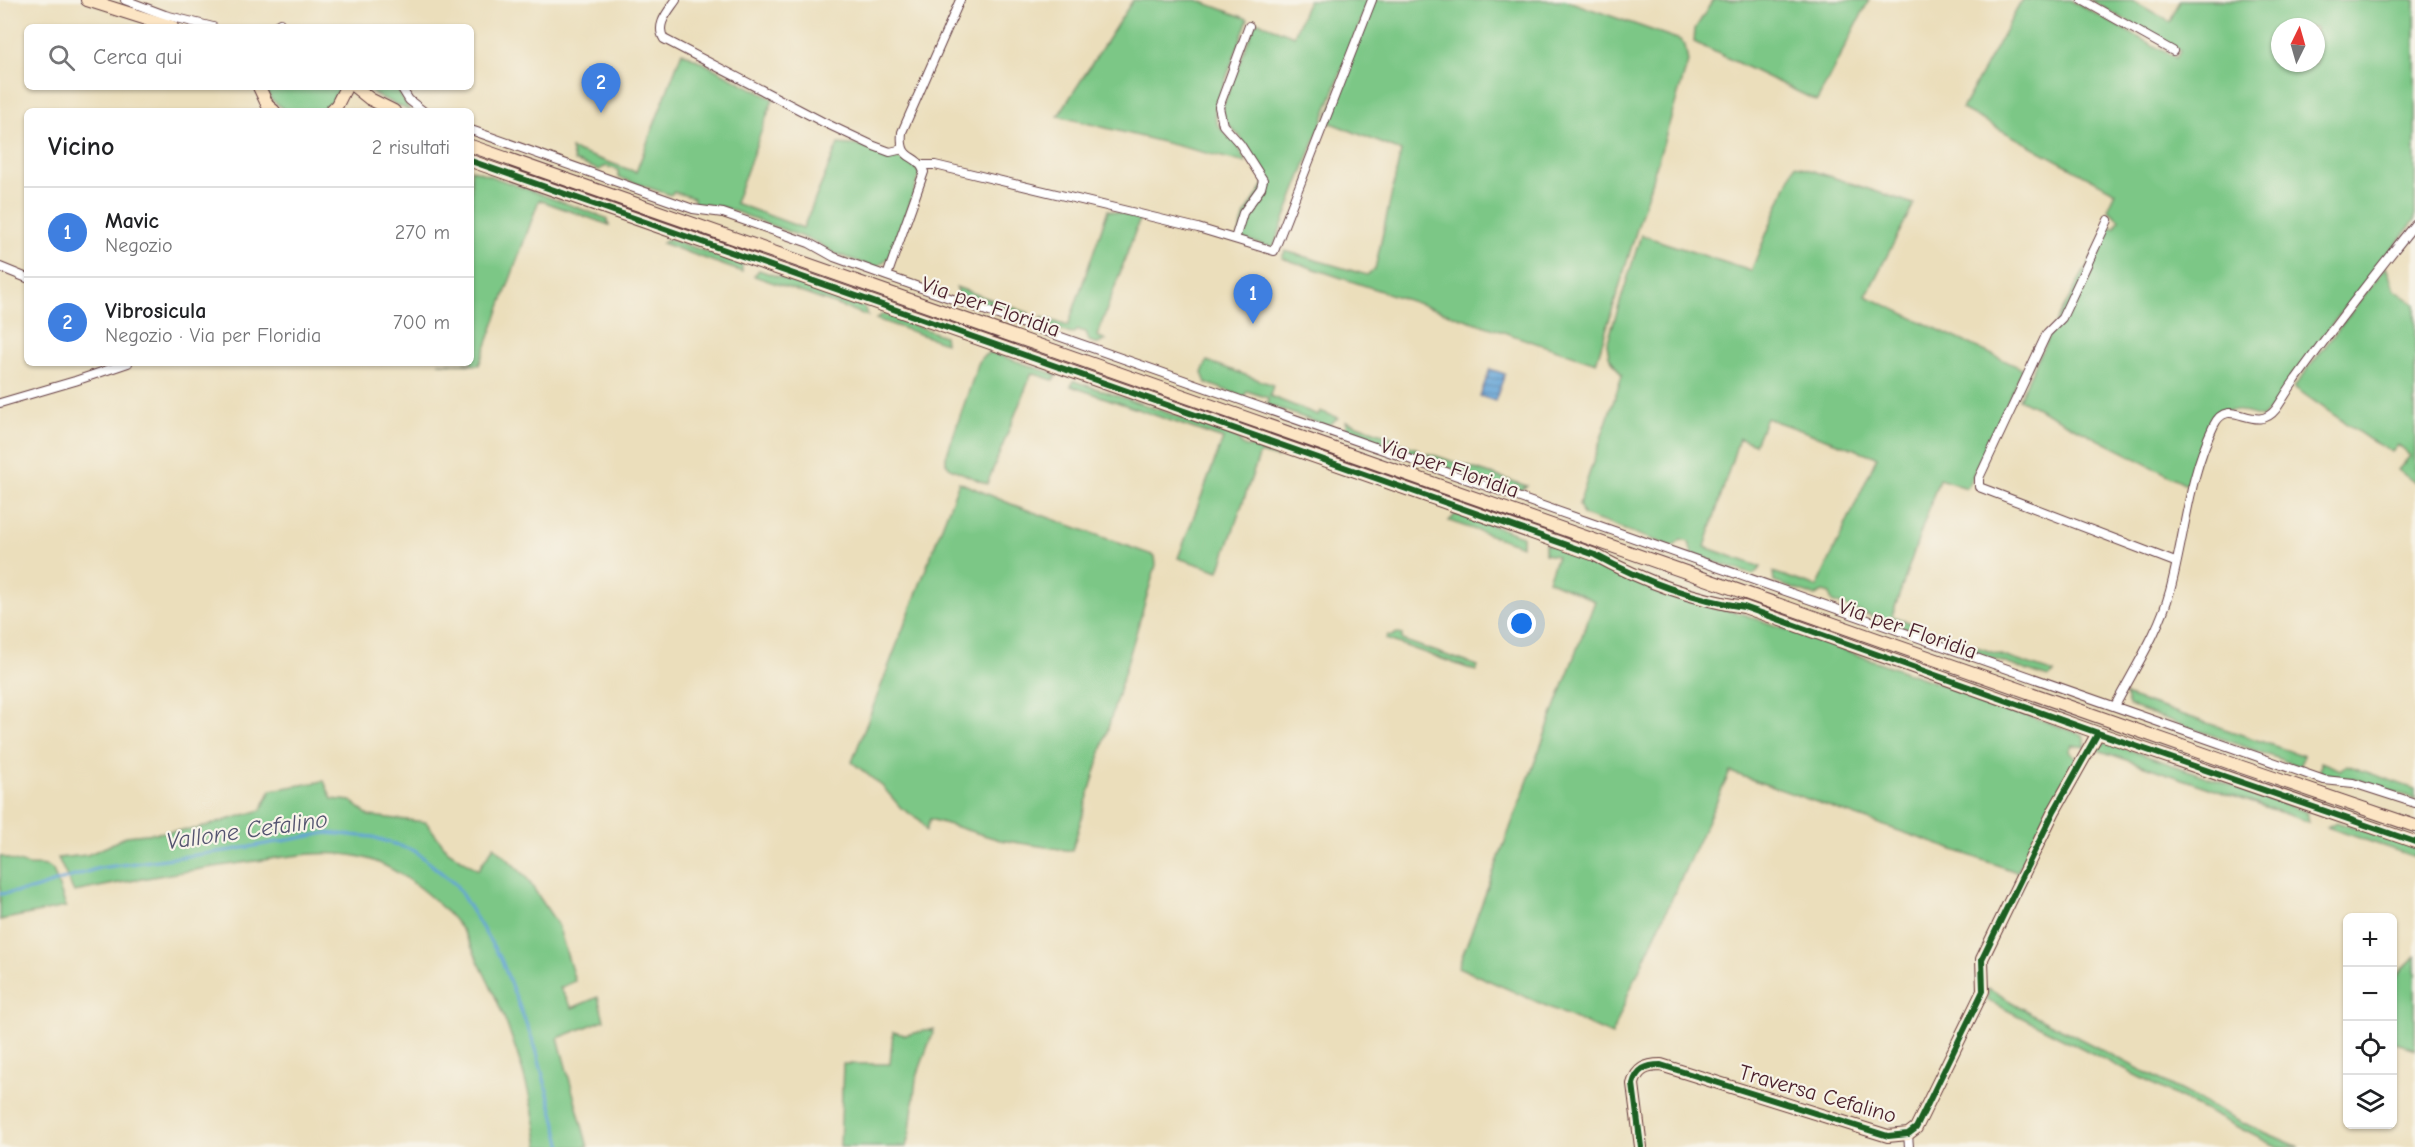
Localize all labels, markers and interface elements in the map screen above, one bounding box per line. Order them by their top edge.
north arrow [2271,18,2325,72]
search box [24,24,474,90]
icon: search [45,41,78,74]
text: Cerca qui [93,44,183,70]
pin: 2 [582,63,620,113]
text: Vicino [48,132,114,162]
text: 2 risultati [372,136,450,159]
text: Mavic [105,208,159,234]
text: 1 [64,221,71,244]
text: 270 m [395,221,450,244]
text: Negozio [105,234,173,257]
street label: Via per Floridia [918,271,1064,343]
pin: 1 [1234,274,1272,324]
text: Vibrosicula [105,298,206,324]
text: 2 [63,311,72,334]
text: 700 m [393,311,450,334]
text: Negozio · Via per Floridia [105,324,321,347]
street label: Via per Floridia [1377,432,1523,504]
street label: Via per Floridia [1835,593,1981,665]
your location [1507,609,1536,638]
water label: Vallone Cefalino [164,805,330,855]
map controls [2343,913,2397,1129]
button: + [2343,913,2397,967]
button: − [2343,967,2397,1021]
button: locate [2343,1021,2397,1075]
street label: Traversa Cefalino [1736,1059,1900,1129]
button: layers [2343,1075,2397,1129]

